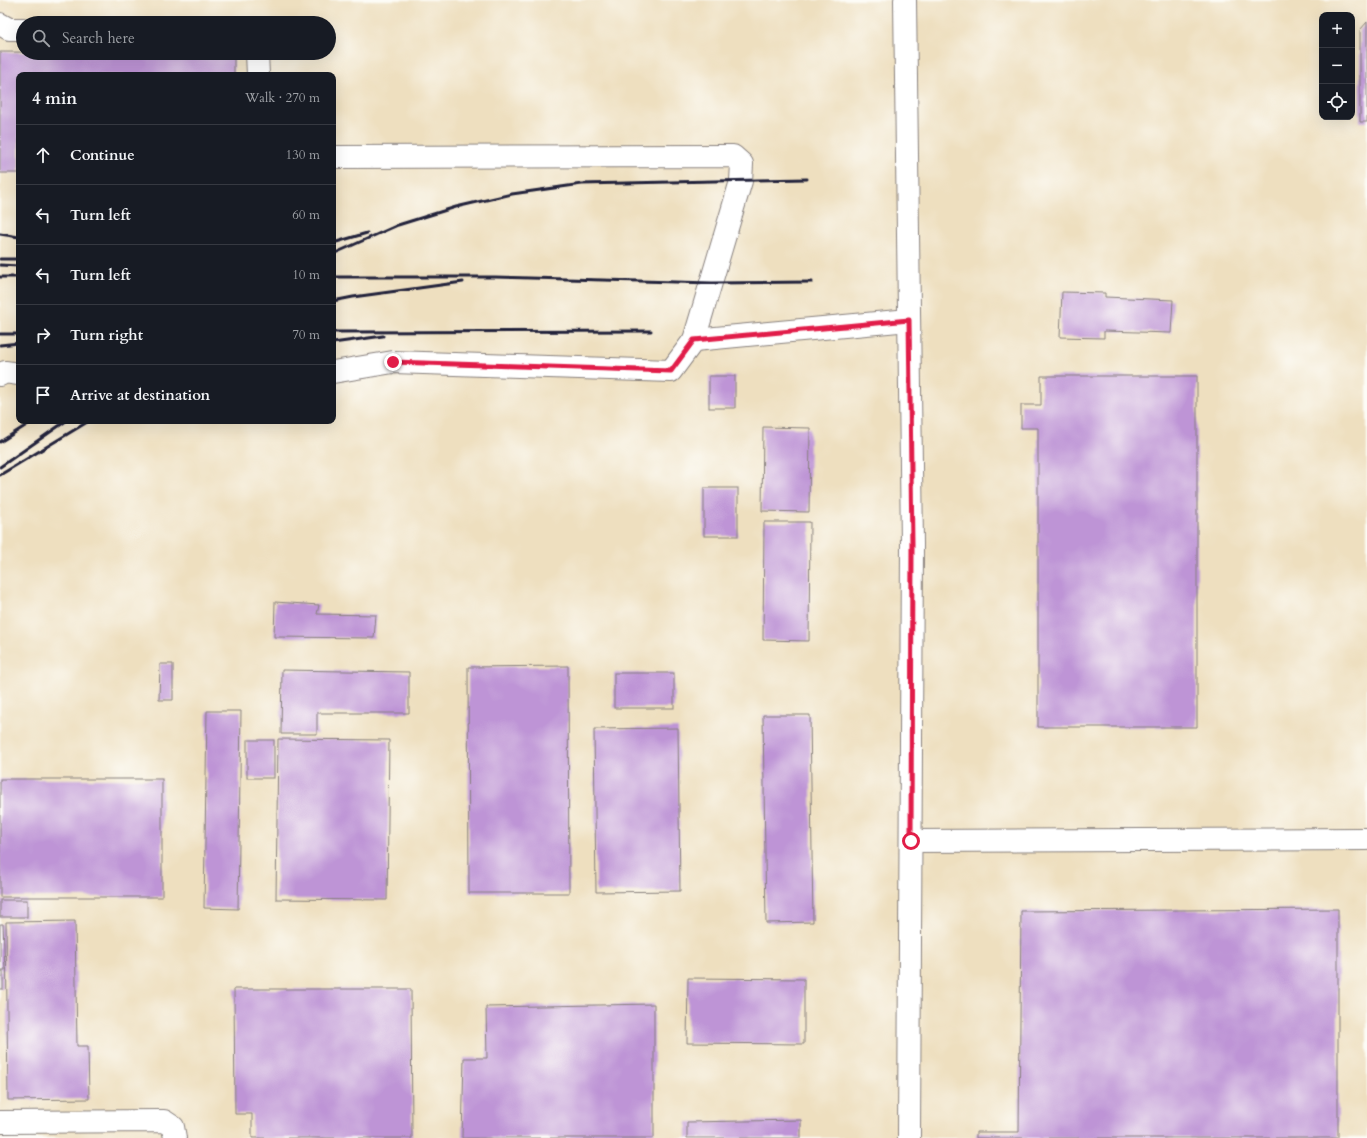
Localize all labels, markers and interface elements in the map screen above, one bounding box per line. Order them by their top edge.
map controls [1319,12,1355,120]
button: + [1319,12,1355,48]
search box [16,16,336,60]
icon: search [30,27,52,49]
text: Search here [62,28,135,48]
button: − [1319,48,1355,84]
button: locate [1319,84,1355,120]
text: 4 min [32,87,77,110]
text: Walk · 270 m [245,89,320,107]
icon: ahead [32,144,54,166]
text: Continue [70,145,135,165]
text: 130 m [286,146,320,164]
icon: left [32,204,54,226]
text: Turn left [70,205,131,225]
text: 60 m [292,206,320,224]
icon: left [32,264,54,286]
text: Turn left [70,265,131,285]
text: 10 m [292,266,320,284]
icon: right [32,324,54,346]
text: Turn right [70,325,143,345]
text: 70 m [292,326,320,344]
route end [384,353,402,371]
icon: arrive [32,384,54,406]
text: Arrive at destination [70,385,210,405]
route start [902,832,920,850]

